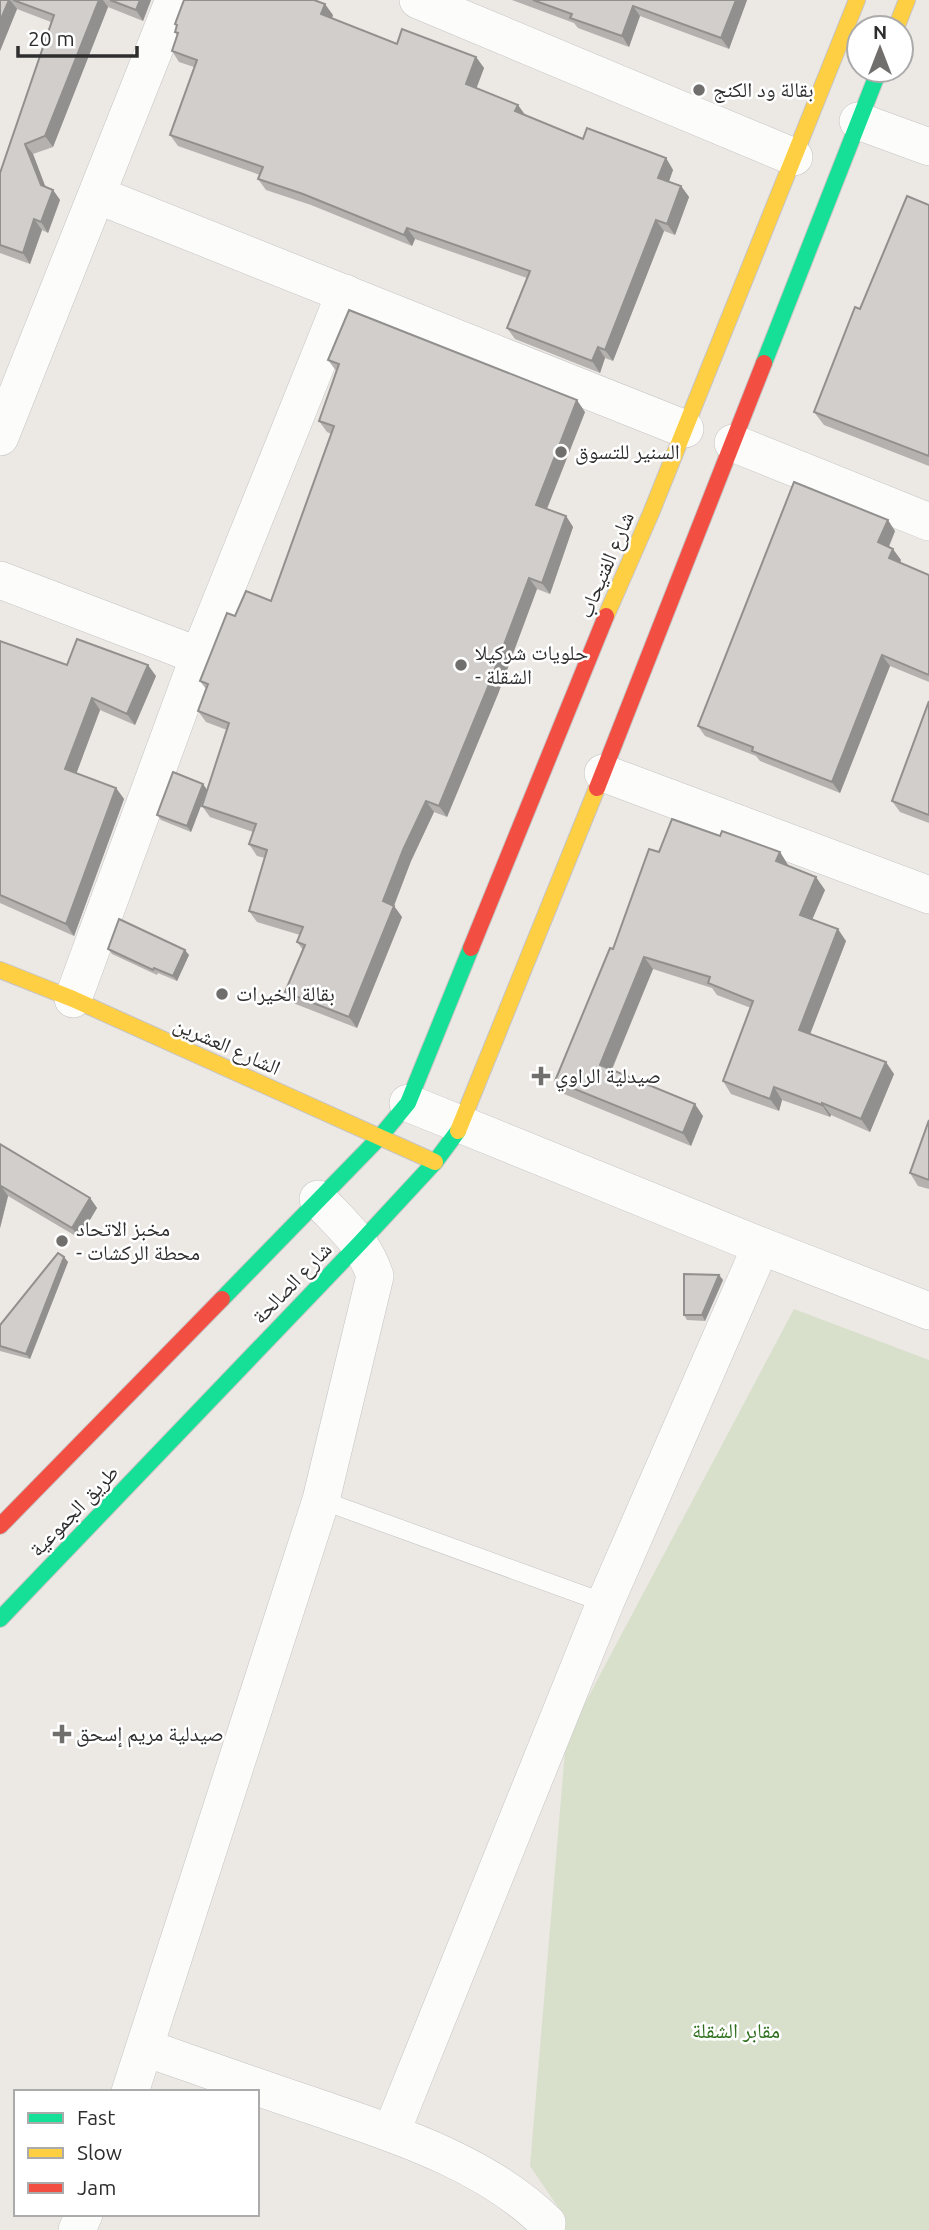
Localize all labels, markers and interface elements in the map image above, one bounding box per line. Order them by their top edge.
scale bar [18,14,136,58]
north arrow [845,14,915,84]
text: N [873,21,887,43]
text: 20 m [28,26,75,50]
place label: بقالة ود الكنج [713,77,814,103]
marker: بقالة ود الكنج [691,82,707,98]
place label: السنير للتسوق [575,439,680,465]
marker: السنير للتسوق [553,444,569,460]
street label: شارع الفتيحاب [572,508,640,622]
place label: حلويات شركيلا - الشقلة [475,640,588,688]
marker: حلويات شركيلا - الشقلة [453,657,469,673]
place label: بقالة الخيرات [236,981,335,1006]
marker: بقالة الخيرات [214,986,230,1002]
street label: الشارع العشرين [169,1011,285,1081]
place label: صيدلية الراوي [555,1063,661,1092]
marker: صيدلية الراوي [533,1068,549,1084]
place label: مخبز الاتحاد - محطة الركشات [76,1216,200,1264]
marker: مخبز الاتحاد - محطة الركشات [54,1233,70,1249]
street label: شارع الصالحة [247,1237,337,1329]
street label: طريق الجموعية [24,1460,124,1562]
place label: صيدلية مريم إسحق [76,1721,224,1748]
marker: صيدلية مريم إسحق [54,1726,70,1742]
park label: مقابر الشقلة [692,2018,780,2043]
legend [14,2090,259,2216]
text: Fast [77,2105,115,2129]
text: Slow [77,2140,122,2164]
text: Jam [77,2175,116,2199]

